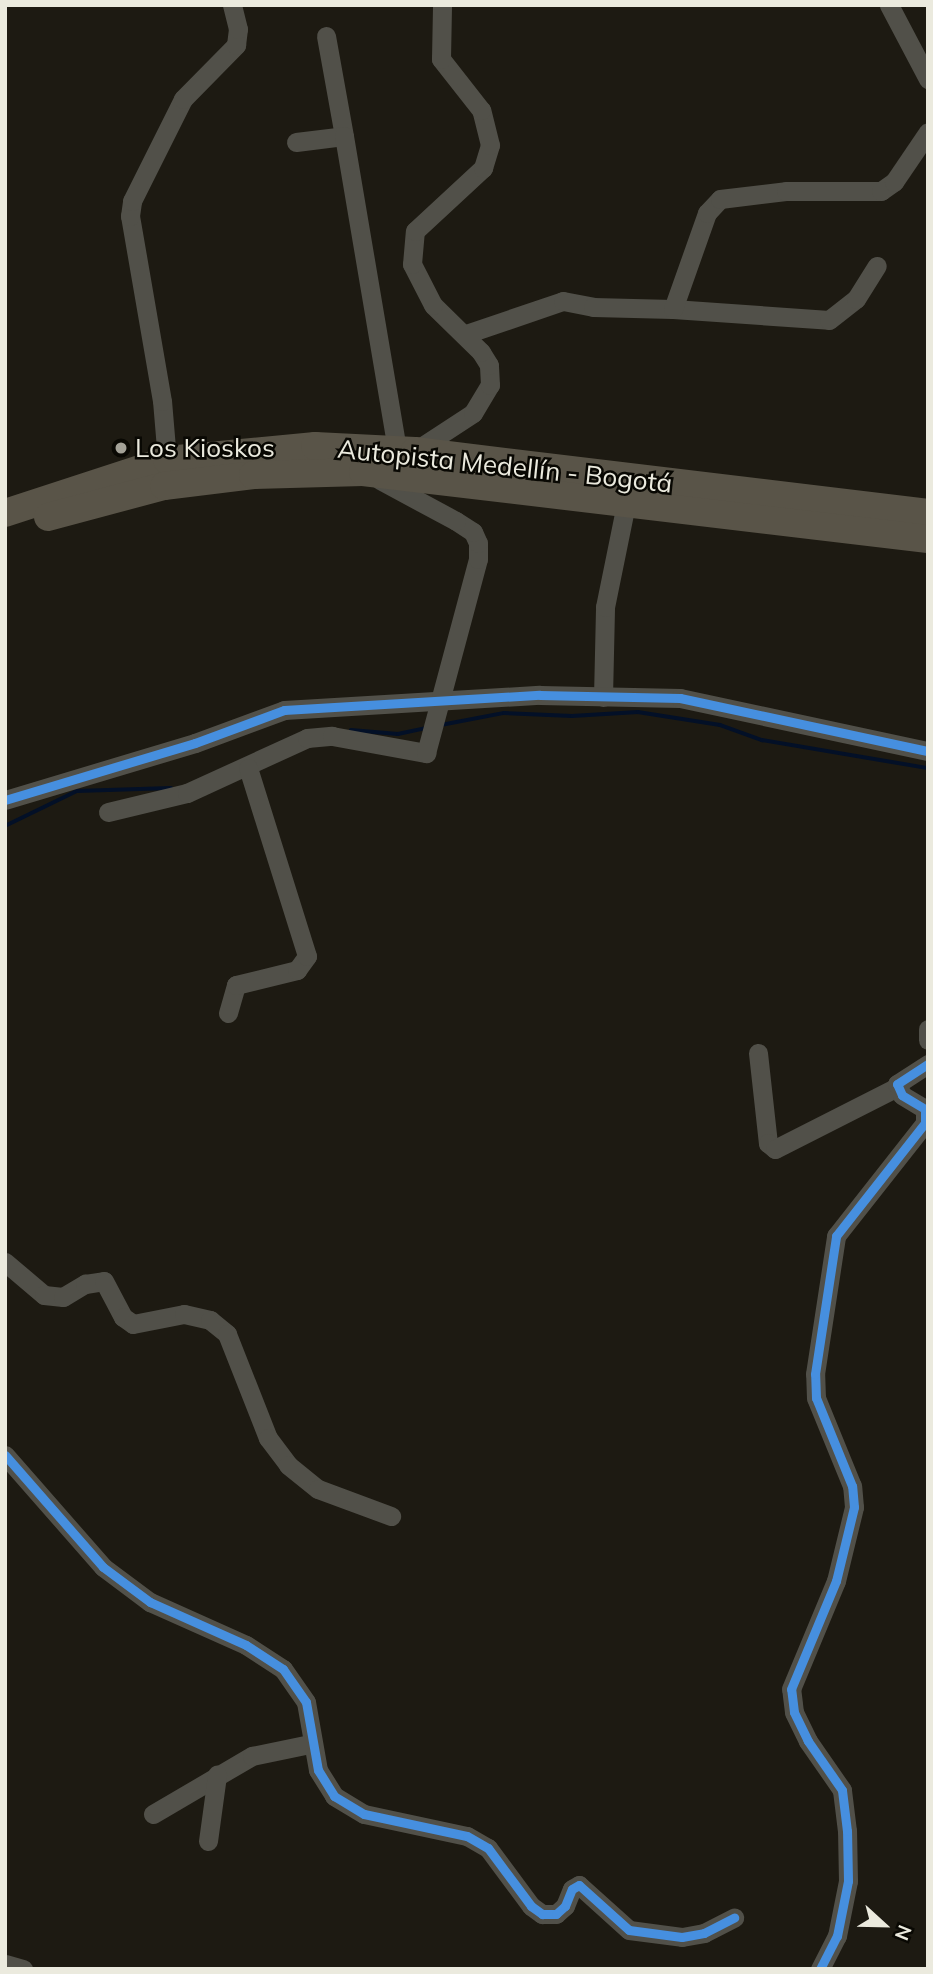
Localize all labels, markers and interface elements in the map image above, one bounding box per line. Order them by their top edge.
place label: Los Kioskos [135,432,275,464]
street label: Autopista Medellín - Bogotá [336,433,674,499]
marker: Los Kioskos [113,440,129,456]
north arrow [849,1890,919,1960]
text: N [890,1922,917,1944]

